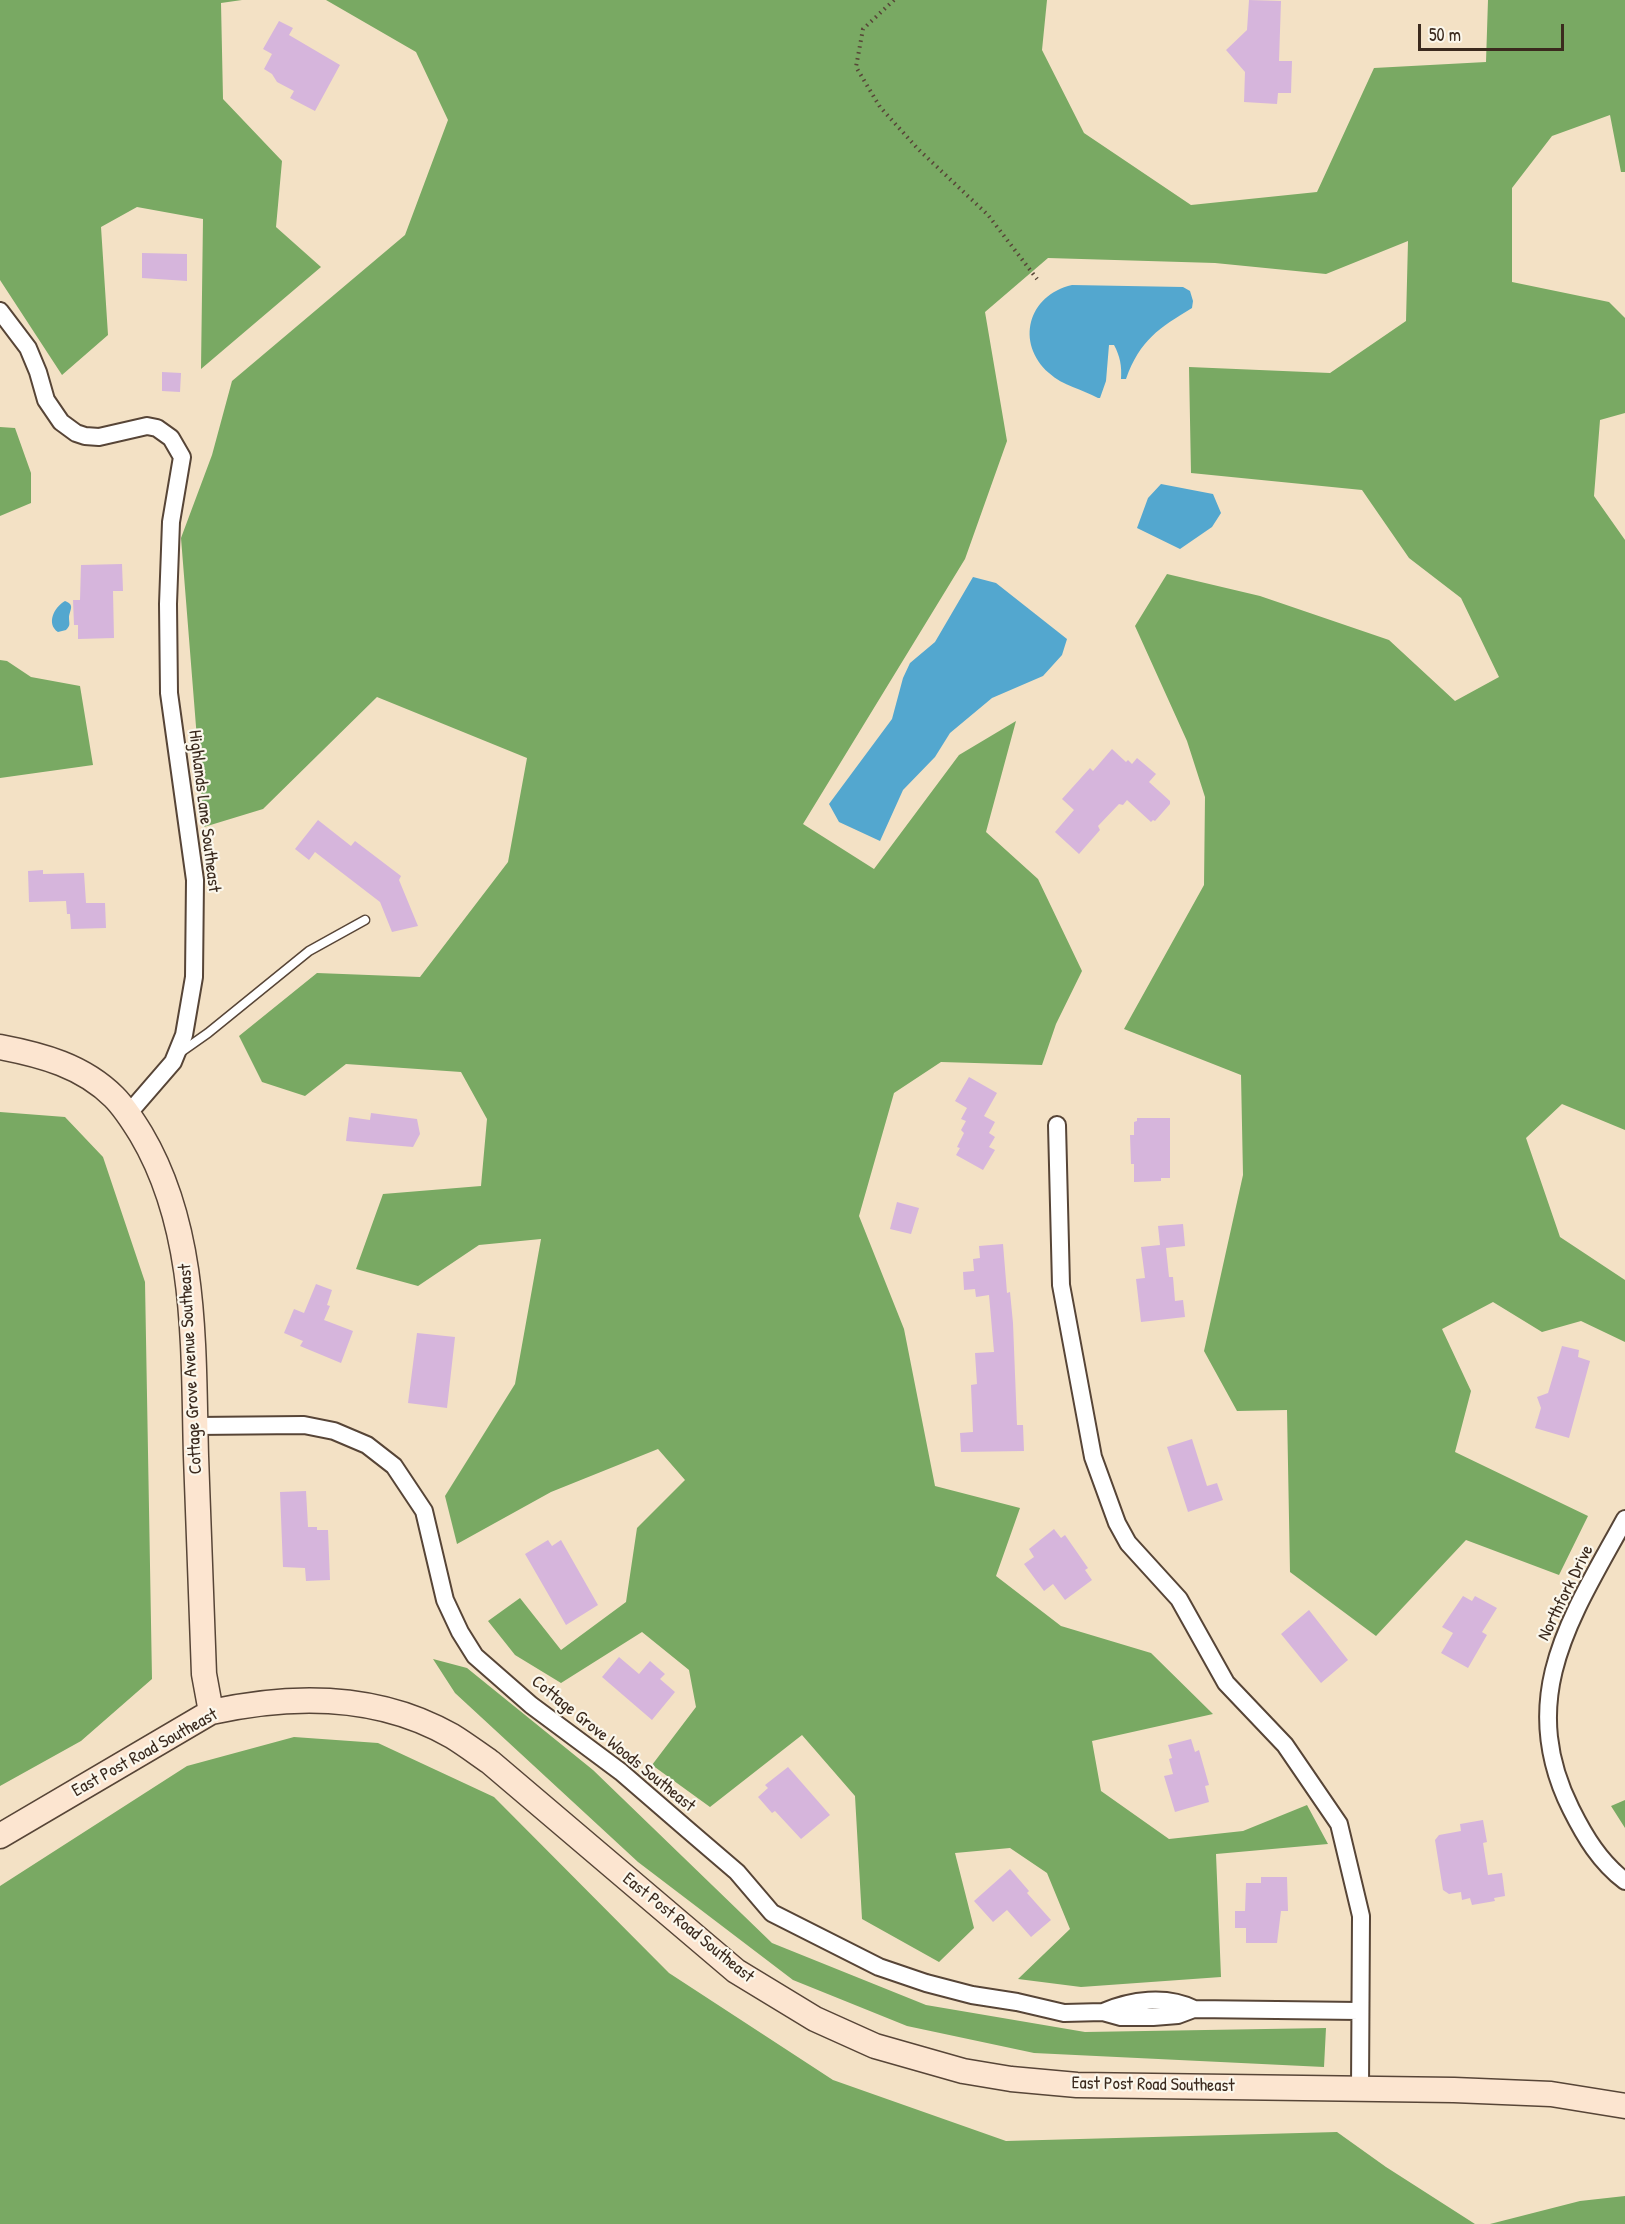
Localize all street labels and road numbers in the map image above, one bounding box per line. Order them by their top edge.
street label: Highlands Lane Southeast [183,729,225,893]
street label: Cottage Grove Avenue Southeast [175,1263,207,1475]
street label: Northfork Drive [1534,1542,1598,1644]
street label: Cottage Grove Woods Southeast [527,1671,699,1817]
street label: East Post Road Southeast [69,1704,221,1802]
street label: East Post Road Southeast [618,1868,758,1988]
street label: East Post Road Southeast [1071,2073,1235,2097]

